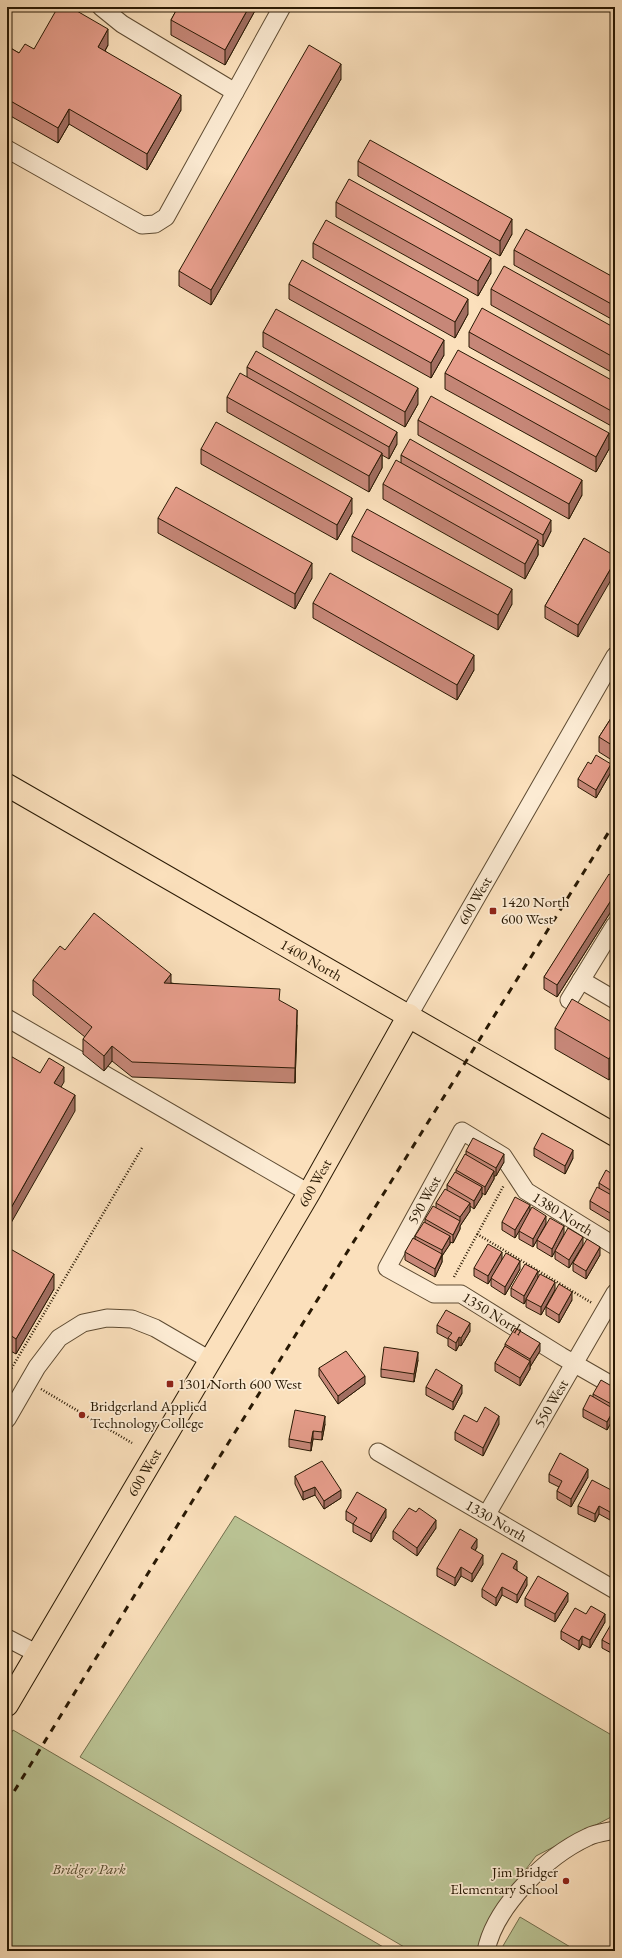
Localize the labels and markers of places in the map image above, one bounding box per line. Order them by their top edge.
place label: 1420 North 600 West [501,892,570,928]
marker: 1420 North 600 West [488,906,498,916]
place label: 1301 North 600 West [178,1374,302,1393]
marker: 1301 North 600 West [165,1379,175,1389]
place label: Bridgerland Applied Technology College [90,1396,207,1432]
marker: Bridgerland Applied Technology College [77,1410,87,1420]
place label: Jim Bridger Elementary School [450,1862,558,1898]
marker: Jim Bridger Elementary School [561,1876,571,1886]

